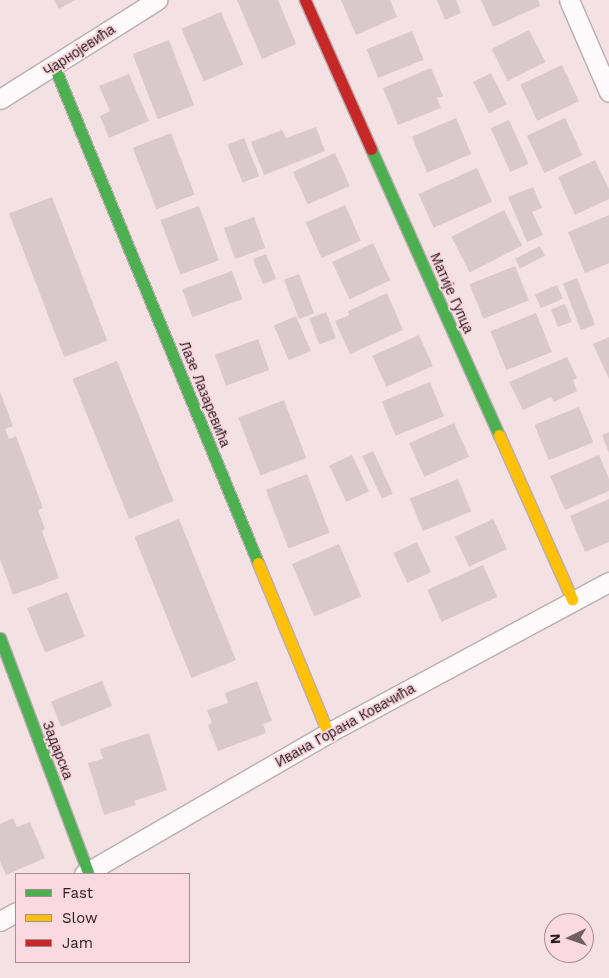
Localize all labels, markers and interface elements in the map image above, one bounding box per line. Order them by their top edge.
street label: Чарнојевића [40,21,118,79]
street label: Матије Гупца [427,250,477,336]
street label: Лазе Лазаревића [176,338,234,450]
street label: Ивана Горана Ковачића [272,680,418,770]
street label: Задарска [39,718,77,782]
legend [15,873,190,963]
text: Fast [62,884,93,902]
text: Slow [62,909,98,927]
north arrow [544,913,594,963]
text: N [547,933,563,944]
text: Jam [62,934,93,952]

